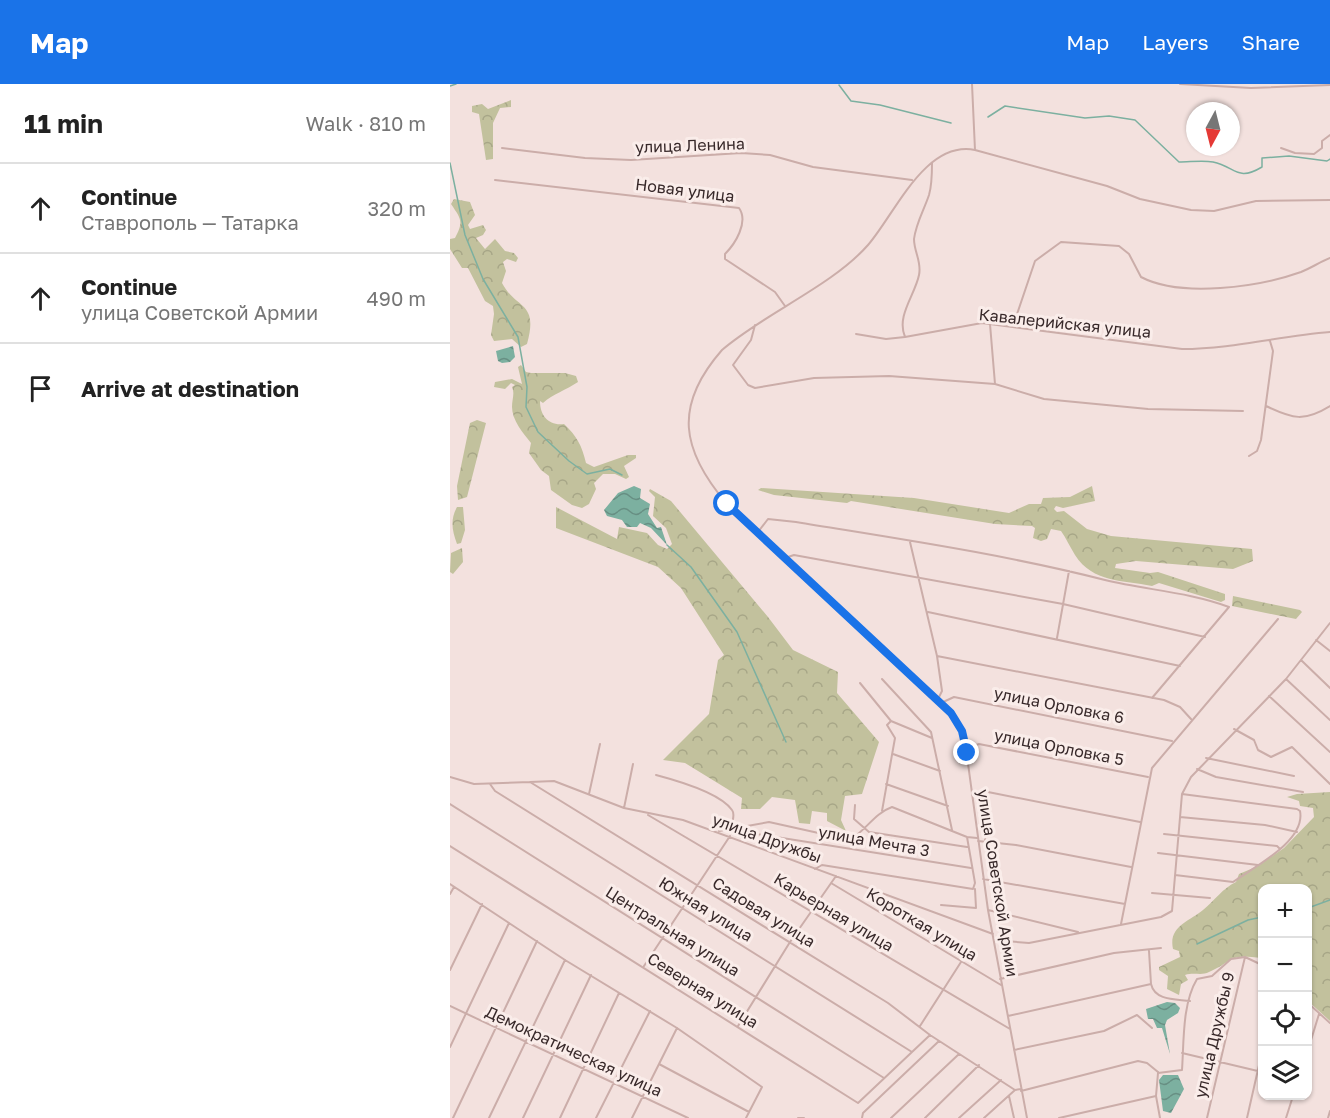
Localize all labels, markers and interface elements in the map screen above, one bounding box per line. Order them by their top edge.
text: Map [30,26,88,59]
text: Map [1066,29,1109,55]
text: Layers [1142,29,1209,55]
text: Share [1242,29,1300,55]
north arrow [1186,102,1240,156]
text: 11 min [24,108,103,139]
text: Walk · 810 m [306,111,426,135]
street label: улица Ленина [635,133,745,157]
street label: Новая улица [634,174,736,206]
text: Continue [81,183,177,210]
icon: ahead [24,192,57,225]
text: 320 m [368,196,426,220]
text: Ставрополь — Татарка [81,210,299,234]
text: Continue [81,273,177,300]
icon: ahead [24,282,57,315]
text: 490 m [367,286,426,310]
text: улица Советской Армии [81,300,318,324]
street label: Кавалерийская улица [978,304,1152,342]
icon: arrive [24,372,57,405]
text: Arrive at destination [81,375,299,402]
route start [713,490,739,516]
street label: улица Орловка 6 [992,683,1126,727]
street label: улица Орловка 5 [992,725,1126,769]
route end [953,739,979,765]
street label: улица Советской Армии [973,788,1023,978]
street label: улица Дружбы [710,809,824,867]
street label: улица Мечта 3 [817,821,931,861]
street label: Карьерная улица [770,868,898,956]
street label: Южная улица [655,872,757,946]
street label: Садовая улица [709,872,819,952]
street label: Центральная улица [602,882,744,980]
street label: Короткая улица [863,883,981,965]
map controls [1258,884,1312,1100]
button: + [1258,884,1312,938]
button: − [1258,938,1312,992]
street label: Северная улица [644,948,762,1032]
street label: улица Дружбы 9 [1190,970,1238,1100]
button: locate [1258,992,1312,1046]
street label: Демократическая улица [483,1001,665,1101]
button: layers [1258,1046,1312,1100]

